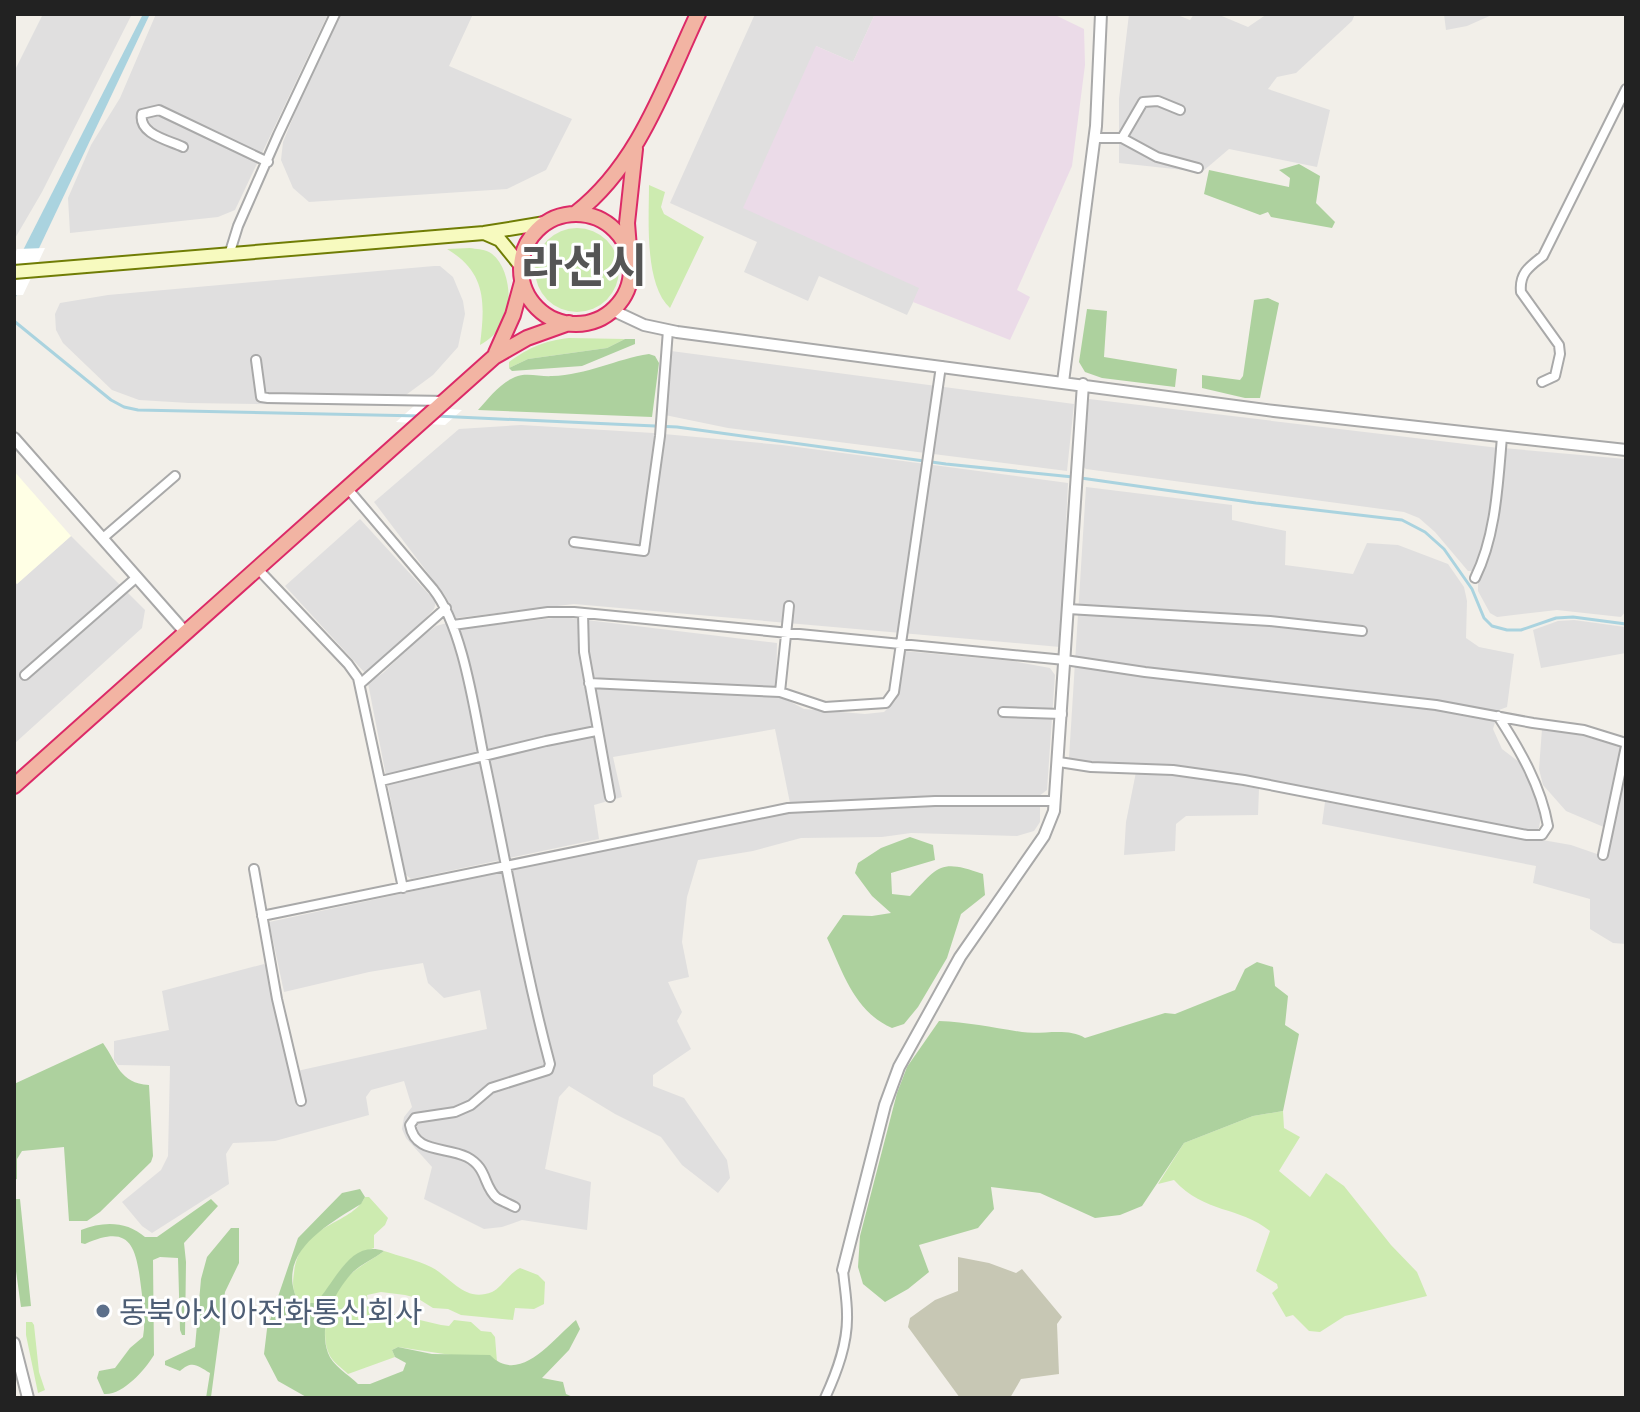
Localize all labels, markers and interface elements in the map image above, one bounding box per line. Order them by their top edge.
district label: 라선시 [521,235,647,295]
place label: 동북아시아전화통신회사 [119,1292,423,1331]
marker: 동북아시아전화통신회사 [94,1302,112,1320]

